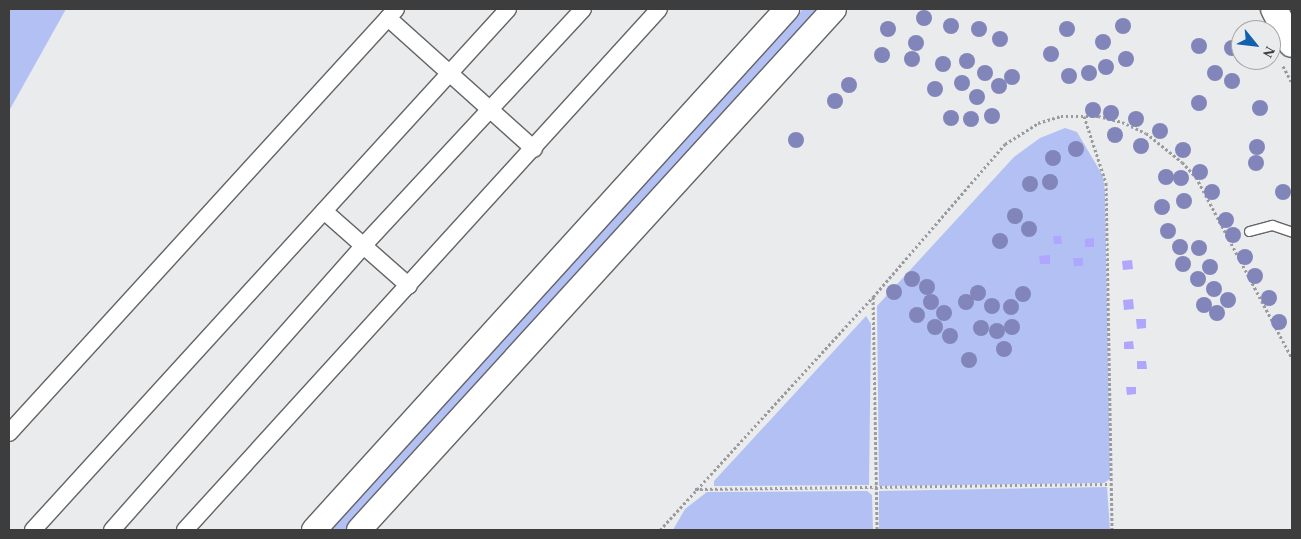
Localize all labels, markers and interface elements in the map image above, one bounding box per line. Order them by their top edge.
north arrow [1231,20,1281,70]
text: N [1260,44,1278,60]

